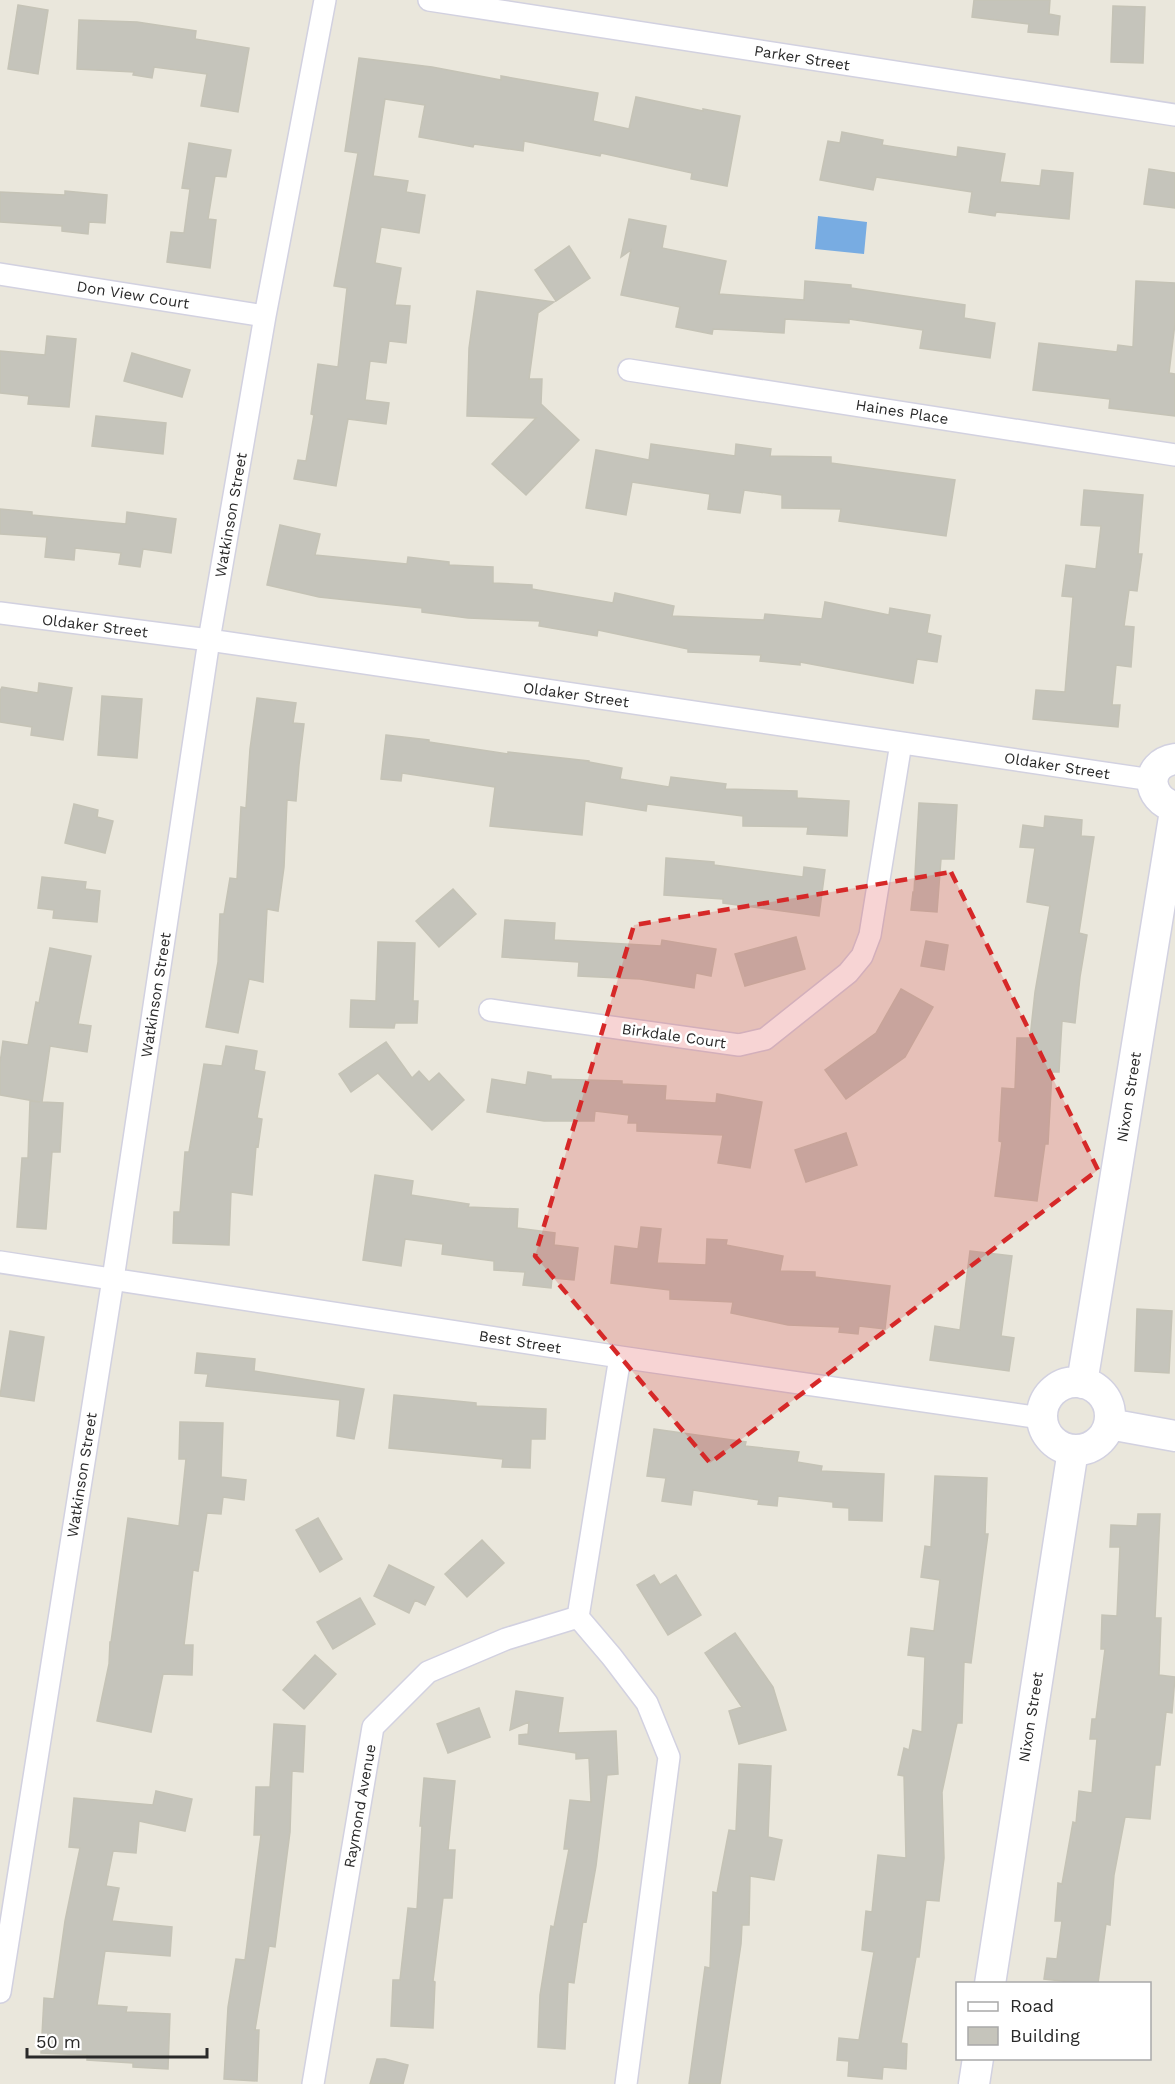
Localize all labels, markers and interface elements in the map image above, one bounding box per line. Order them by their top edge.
street label: Parker Street [753,42,852,75]
street label: Don View Court [75,277,191,313]
street label: Haines Place [854,396,950,428]
street label: Watkinson Street [211,450,251,579]
street label: Oldaker Street [41,611,150,642]
street label: Oldaker Street [522,679,631,711]
street label: Oldaker Street [1003,749,1112,783]
street label: Watkinson Street [137,930,175,1059]
street label: Birkdale Court [621,1020,728,1052]
street label: Nixon Street [1113,1050,1145,1143]
street label: Best Street [478,1327,563,1357]
street label: Watkinson Street [63,1410,101,1539]
street label: Nixon Street [1015,1670,1047,1763]
street label: Raymond Avenue [340,1743,380,1869]
legend [956,1982,1151,2060]
text: Road [1010,1995,1054,2016]
scale bar [27,2021,207,2059]
text: Building [1010,2025,1080,2046]
text: 50 m [36,2031,81,2052]

